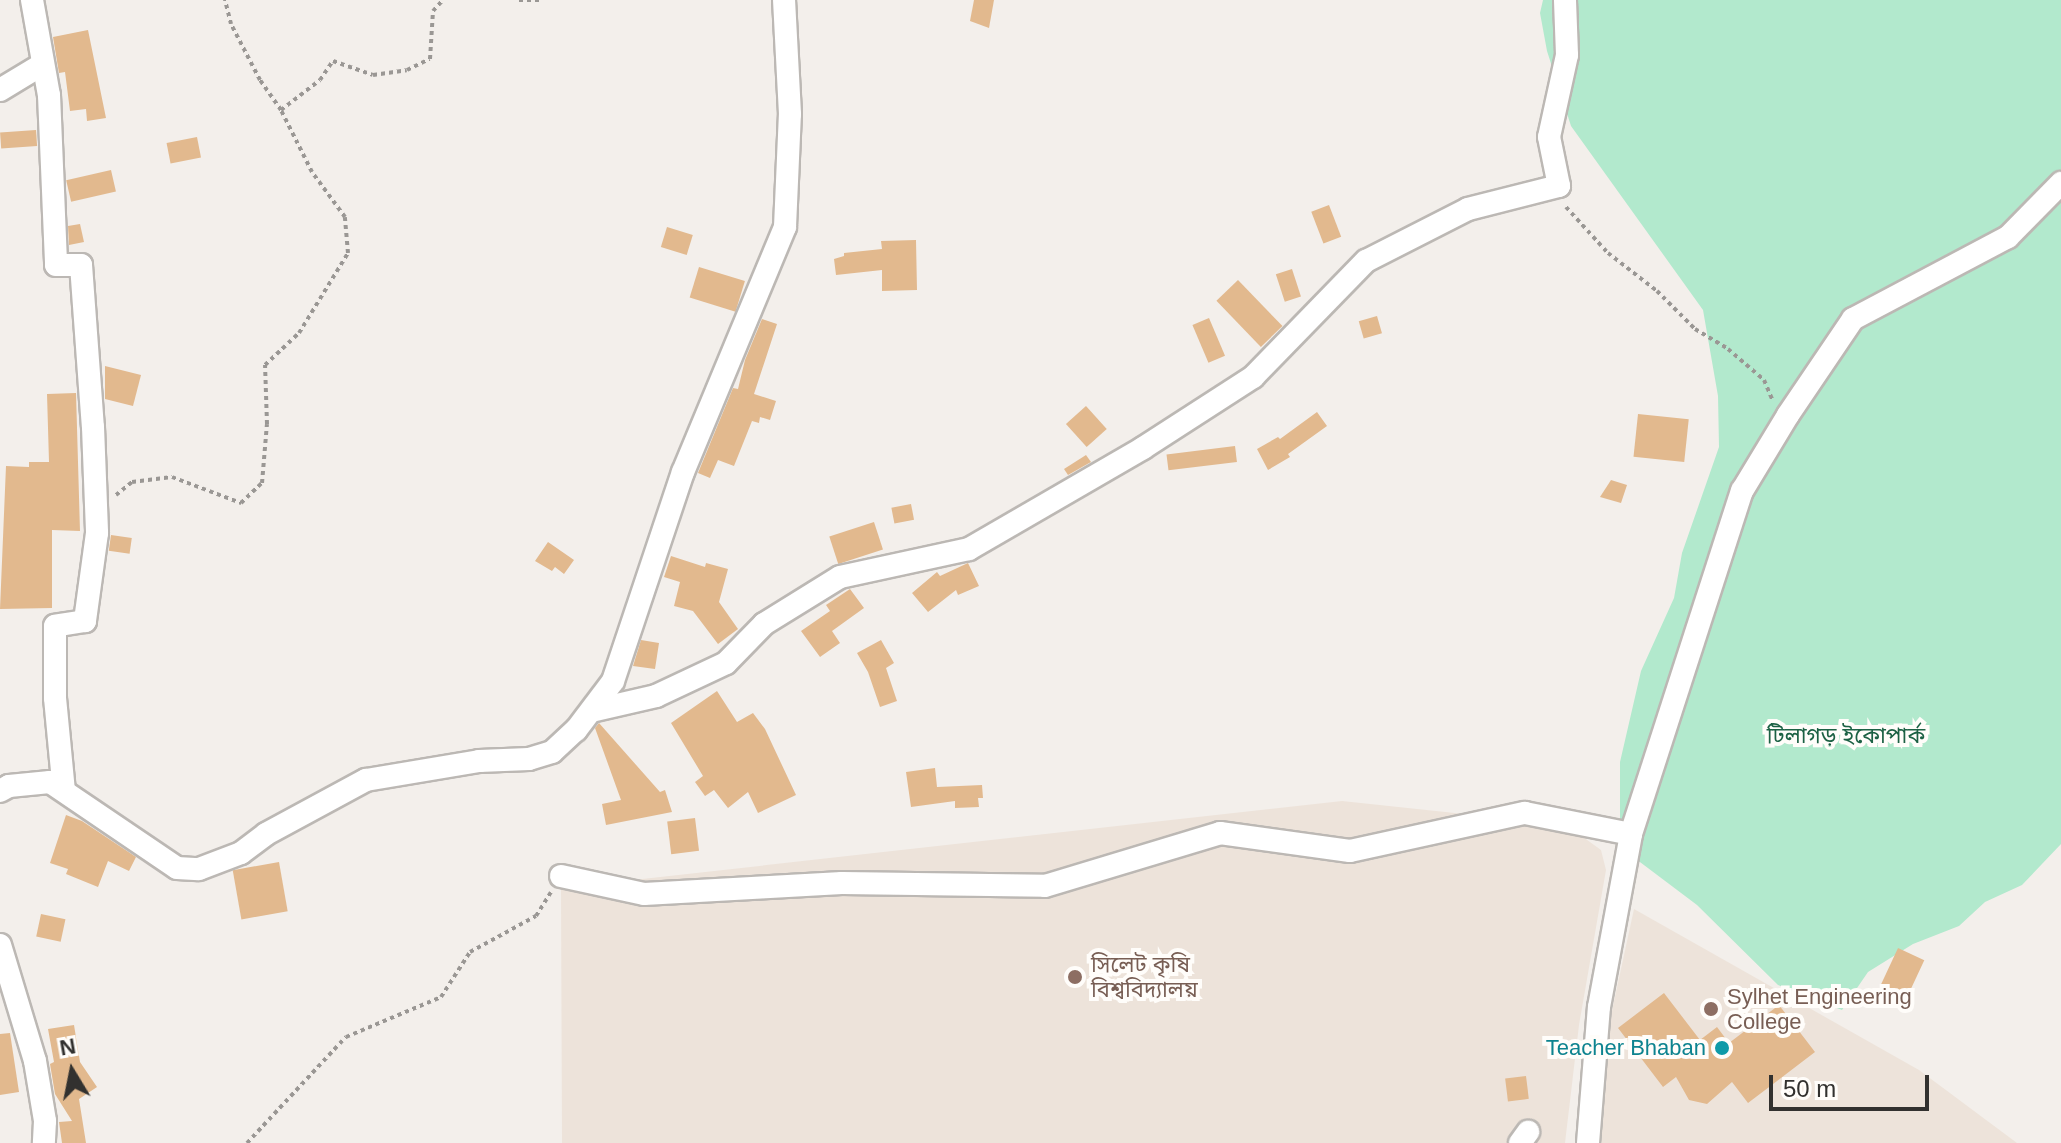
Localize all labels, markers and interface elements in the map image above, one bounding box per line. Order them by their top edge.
park label: টিলাগড় ইকোপার্ক [1767,723,1925,749]
place label: সিলেট কৃষি বিশ্ববিদ্যালয় [1091,951,1198,1002]
marker: সিলেট কৃষি বিশ্ববিদ্যালয় [1066,968,1084,986]
place label: Sylhet Engineering College [1727,983,1912,1034]
marker: Sylhet Engineering College [1702,1000,1720,1018]
north arrow [32,1031,112,1111]
text: N [58,1033,78,1061]
place label: Teacher Bhaban [1546,1035,1706,1061]
marker: Teacher Bhaban [1713,1039,1731,1057]
scale bar [1773,1059,1933,1109]
text: 50 m [1783,1075,1836,1102]

